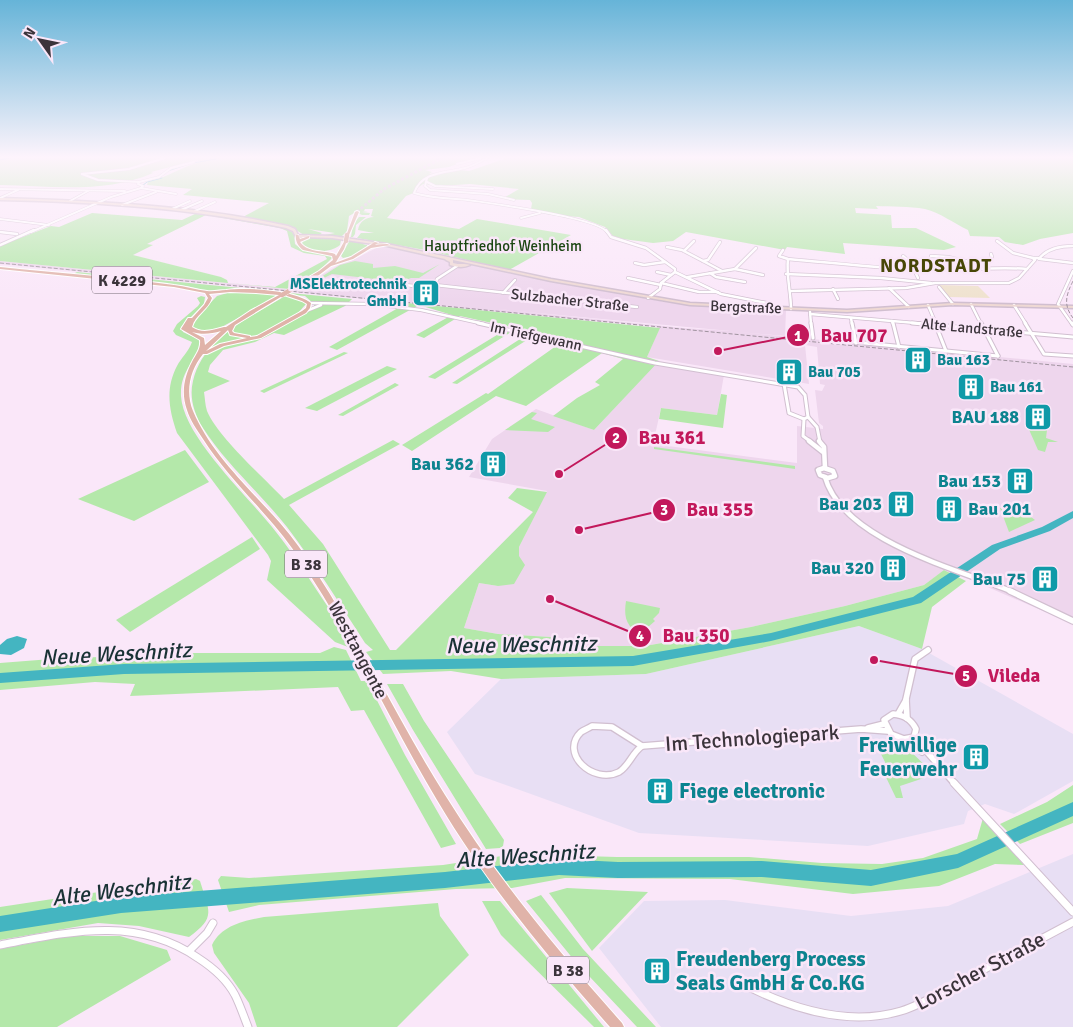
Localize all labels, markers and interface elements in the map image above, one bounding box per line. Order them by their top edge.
north arrow [15,15,65,65]
text: N [20,24,39,42]
park label: Hauptfriedhof Weinheim [424,237,582,255]
district label: NORDSTADT [880,254,992,278]
road number: K 4229 [92,266,152,294]
place label: MSElektrotechnik GmbH [290,275,407,310]
building icon: MSElektrotechnik GmbH [411,278,441,308]
street label: Sulzbacher Straße [510,285,630,315]
street label: Bergstraße [710,297,782,317]
street label: Alte Landstraße [920,315,1024,341]
street label: Im Tiefgewann [488,317,584,355]
callout: Bau 707 [786,318,898,352]
text: Bau 707 [821,324,887,348]
text: 1 [794,327,802,345]
building icon: Bau 163 [903,345,933,375]
place label: Bau 163 [937,351,990,369]
building icon: Bau 705 [774,357,804,387]
place label: Bau 705 [808,363,861,381]
building icon: Bau 161 [956,372,986,402]
place label: Bau 161 [990,378,1043,396]
building icon: BAU 188 [1023,402,1053,432]
place label: BAU 188 [951,406,1019,428]
callout: Bau 361 [603,421,715,455]
text: Bau 361 [639,426,705,450]
text: 2 [612,429,620,447]
building icon: Bau 362 [478,449,508,479]
place label: Bau 362 [411,453,474,475]
building icon: Bau 153 [1005,466,1035,496]
place label: Bau 153 [938,470,1001,492]
building icon: Bau 203 [886,489,916,519]
callout: Bau 355 [652,493,763,527]
place label: Bau 203 [819,493,882,515]
building icon: Bau 201 [934,494,964,524]
text: Bau 355 [687,498,753,522]
place label: Bau 201 [968,498,1032,520]
text: 3 [660,501,668,519]
road number: B 38 [285,550,327,578]
building icon: Bau 320 [878,553,908,583]
place label: Bau 320 [811,557,874,579]
building icon: Bau 75 [1030,564,1060,594]
place label: Bau 75 [972,568,1026,590]
street label: Westtangente [323,598,393,702]
callout: Bau 350 [627,619,739,653]
text: Bau 350 [663,624,729,648]
text: 4 [636,627,644,645]
water label: Neue Weschnitz [446,630,599,659]
water label: Neue Weschnitz [40,636,194,671]
callout: Vileda [953,659,1051,693]
text: Vileda [988,664,1040,688]
text: 5 [962,667,970,685]
street label: Im Technologiepark [664,719,840,757]
place label: Freiwillige Feuerwehr [859,732,958,782]
building icon: Freiwillige Feuerwehr [961,742,991,772]
building icon: Fiege electronic [645,776,675,806]
place label: Fiege electronic [679,778,825,804]
water label: Alte Weschnitz [455,837,598,874]
water label: Alte Weschnitz [50,867,194,911]
street label: Lorscher Straße [911,926,1049,1016]
place label: Freudenberg Process Seals GmbH & Co.KG [676,946,866,996]
road number: B 38 [547,956,589,984]
building icon: Freudenberg Process Seals GmbH & Co.KG [642,956,672,986]

